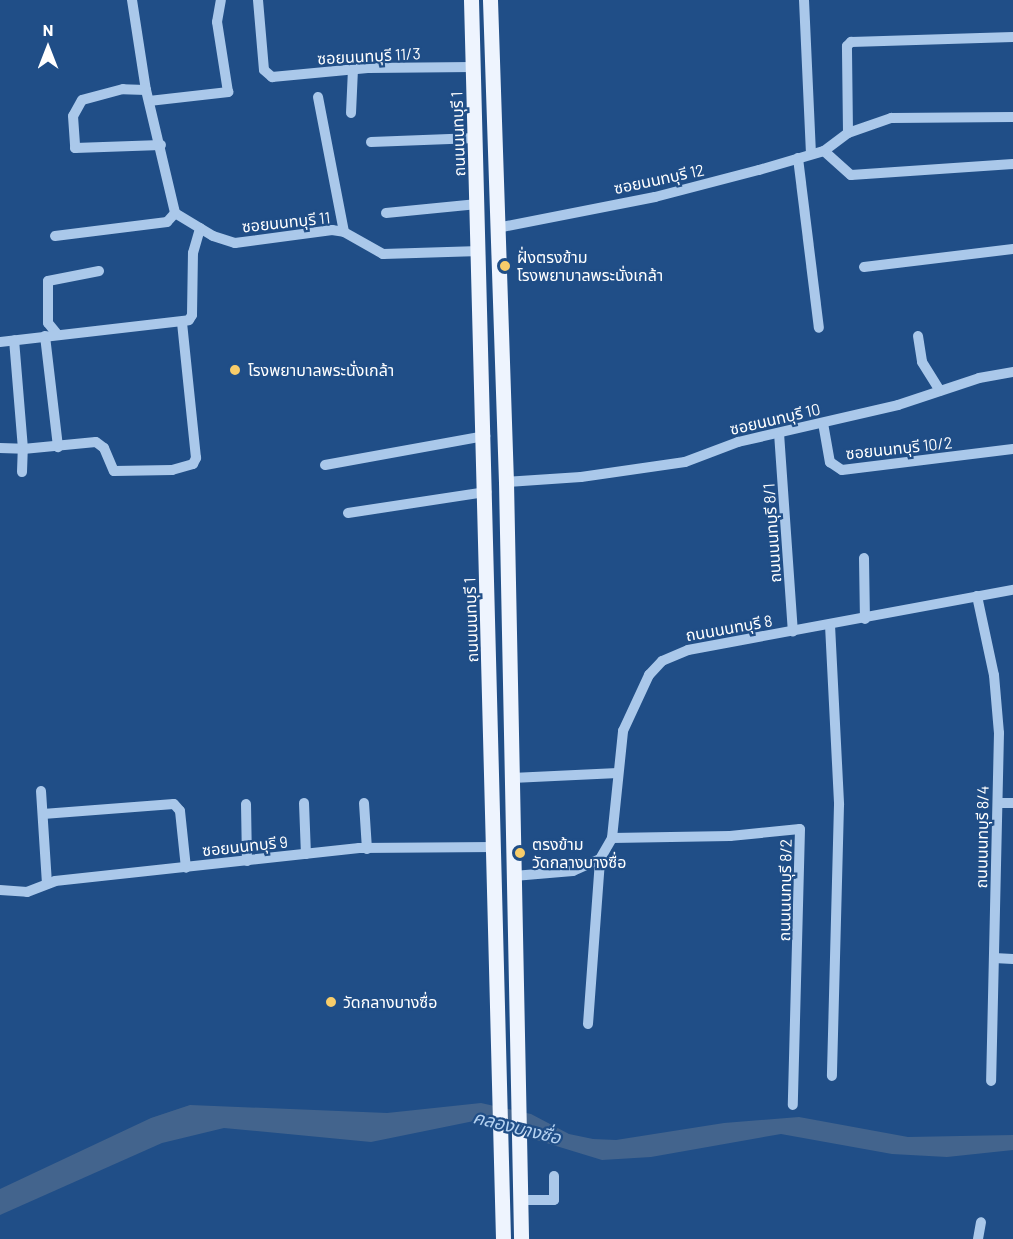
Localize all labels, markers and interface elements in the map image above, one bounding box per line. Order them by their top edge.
north arrow [18,18,78,78]
text: N [43,20,53,39]
street label: ซอยนนทบุรี 11/3 [317,44,421,68]
street label: ถนนนนทบุรี 1 [447,91,469,177]
street label: ซอยนนทบุรี 12 [612,160,706,198]
street label: ซอยนนทบุรี 11 [241,208,331,236]
place label: ฝั่งตรงข้าม โรงพยาบาลพระนั่งเกล้า [517,247,663,285]
marker: ฝั่งตรงข้าม โรงพยาบาลพระนั่งเกล้า [498,259,512,273]
place label: โรงพยาบาลพระนั่งเกล้า [248,360,394,380]
marker: โรงพยาบาลพระนั่งเกล้า [226,361,244,379]
street label: ซอยนนทบุรี 10 [728,399,822,439]
street label: ซอยนนทบุรี 10/2 [845,433,953,463]
street label: ถนนนนทบุรี 8/1 [759,483,785,583]
street label: ถนนนนทบุรี 1 [460,577,482,663]
street label: ถนนนนทบุรี 8 [684,611,774,645]
street label: ถนนนนทบุรี 8/4 [972,785,992,889]
street label: ซอยนนทบุรี 9 [201,832,289,860]
place label: ตรงข้าม วัดกลางบางซื่อ [532,834,626,872]
street label: ถนนนนทบุรี 8/2 [775,839,795,941]
marker: ตรงข้าม วัดกลางบางซื่อ [513,846,527,860]
place label: วัดกลางบางซื่อ [343,992,437,1012]
marker: วัดกลางบางซื่อ [324,995,338,1009]
water label: คลองบางซื่อ [471,1106,563,1148]

